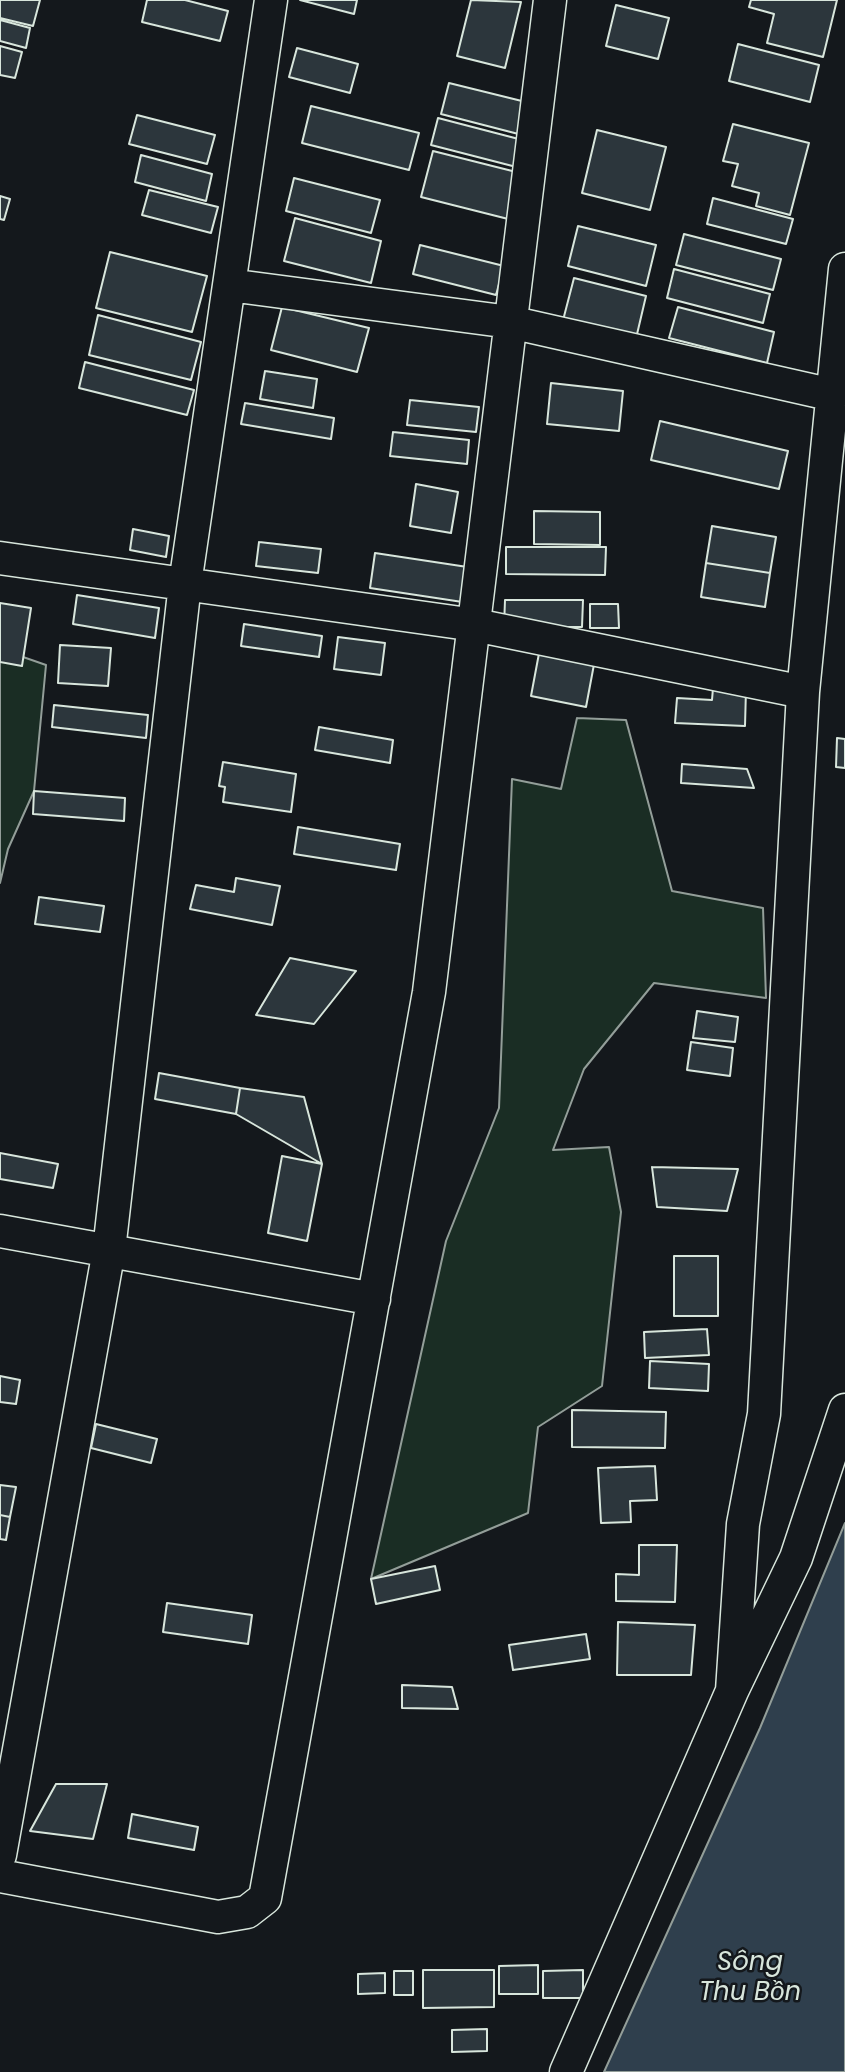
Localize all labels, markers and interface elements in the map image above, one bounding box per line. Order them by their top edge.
water label: Sông Thu Bồn [699,1947,801,2008]

